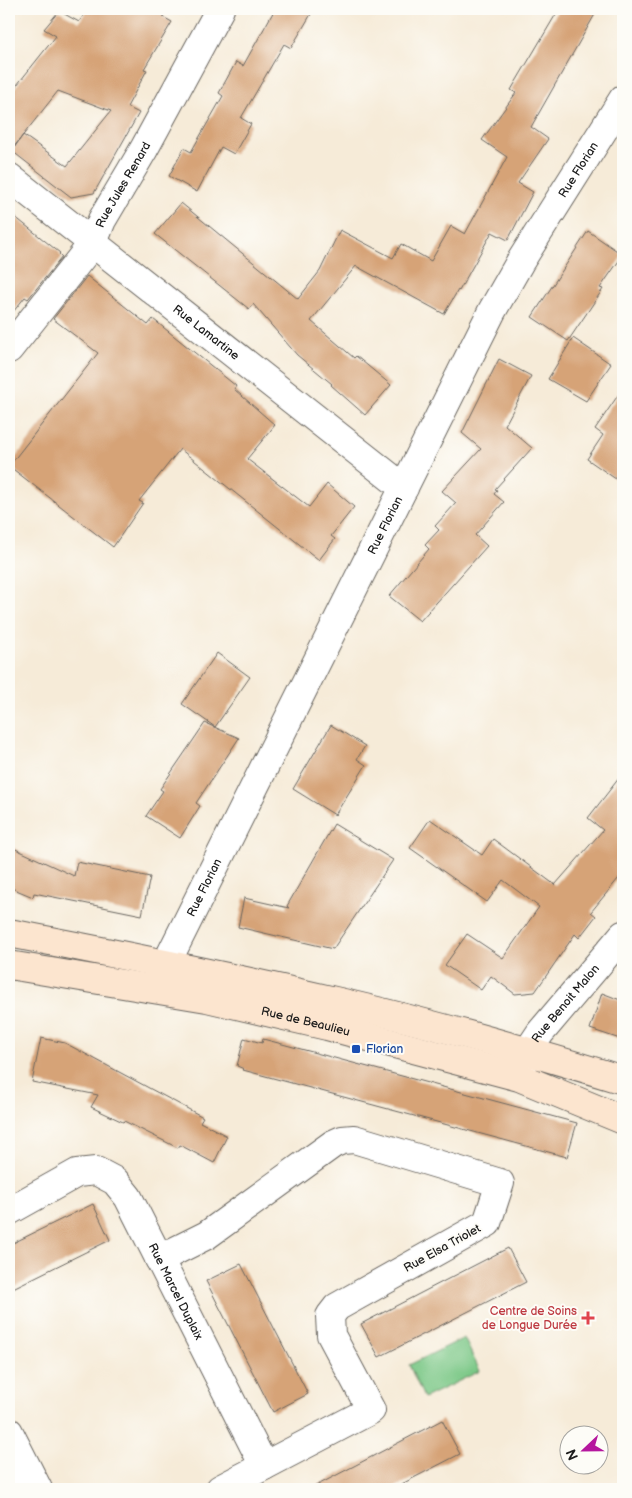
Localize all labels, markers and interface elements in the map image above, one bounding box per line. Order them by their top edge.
street label: Rue Jules Renard [93,139,154,230]
street label: Rue Florian [556,139,602,201]
street label: Rue Lamartine [170,302,242,363]
street label: Rue Florian [365,494,406,557]
street label: Rue Florian [184,856,225,919]
street label: Rue Benoit Malon [529,961,603,1046]
street label: Rue de Beaulieu [259,1004,352,1040]
place label: Florian [366,1042,403,1057]
marker: Florian [350,1043,362,1055]
street label: Rue Elsa Triolet [401,1221,484,1276]
street label: Rue Marcel Duplaix [145,1241,206,1343]
place label: Centre de Soins de Longue Durée [482,1304,577,1333]
marker: Centre de Soins de Longue Durée [581,1311,595,1325]
north arrow [560,1426,610,1476]
text: N [563,1447,582,1463]

